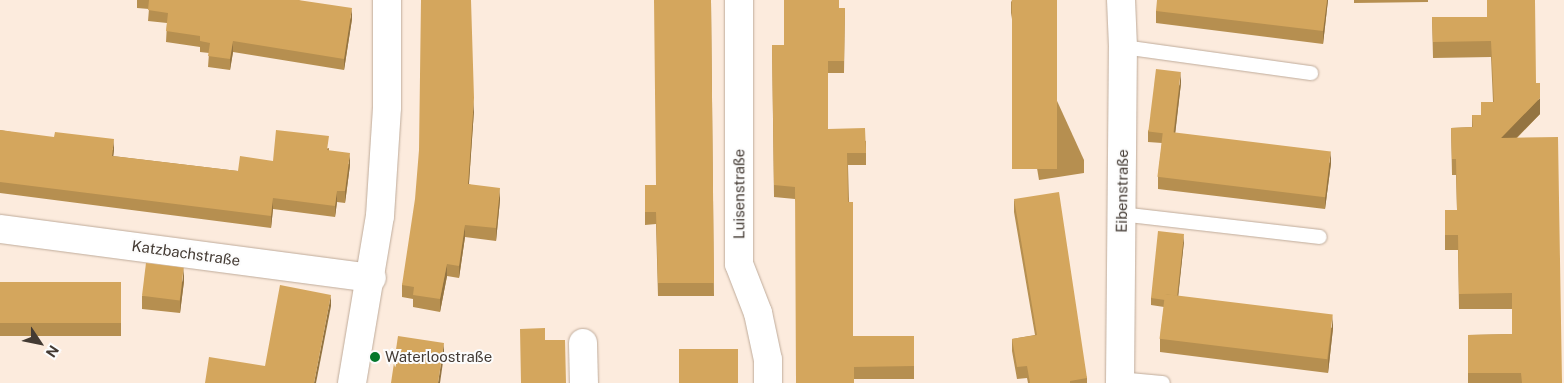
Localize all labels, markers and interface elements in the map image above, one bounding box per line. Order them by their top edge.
street label: Luisenstraße [730,149,748,239]
street label: Eibenstraße [1112,149,1132,233]
street label: Katzbachstraße [131,236,241,270]
north arrow [15,318,65,368]
text: N [43,342,62,360]
place label: Waterloostraße [385,348,492,366]
marker: Waterloostraße [369,351,381,363]

